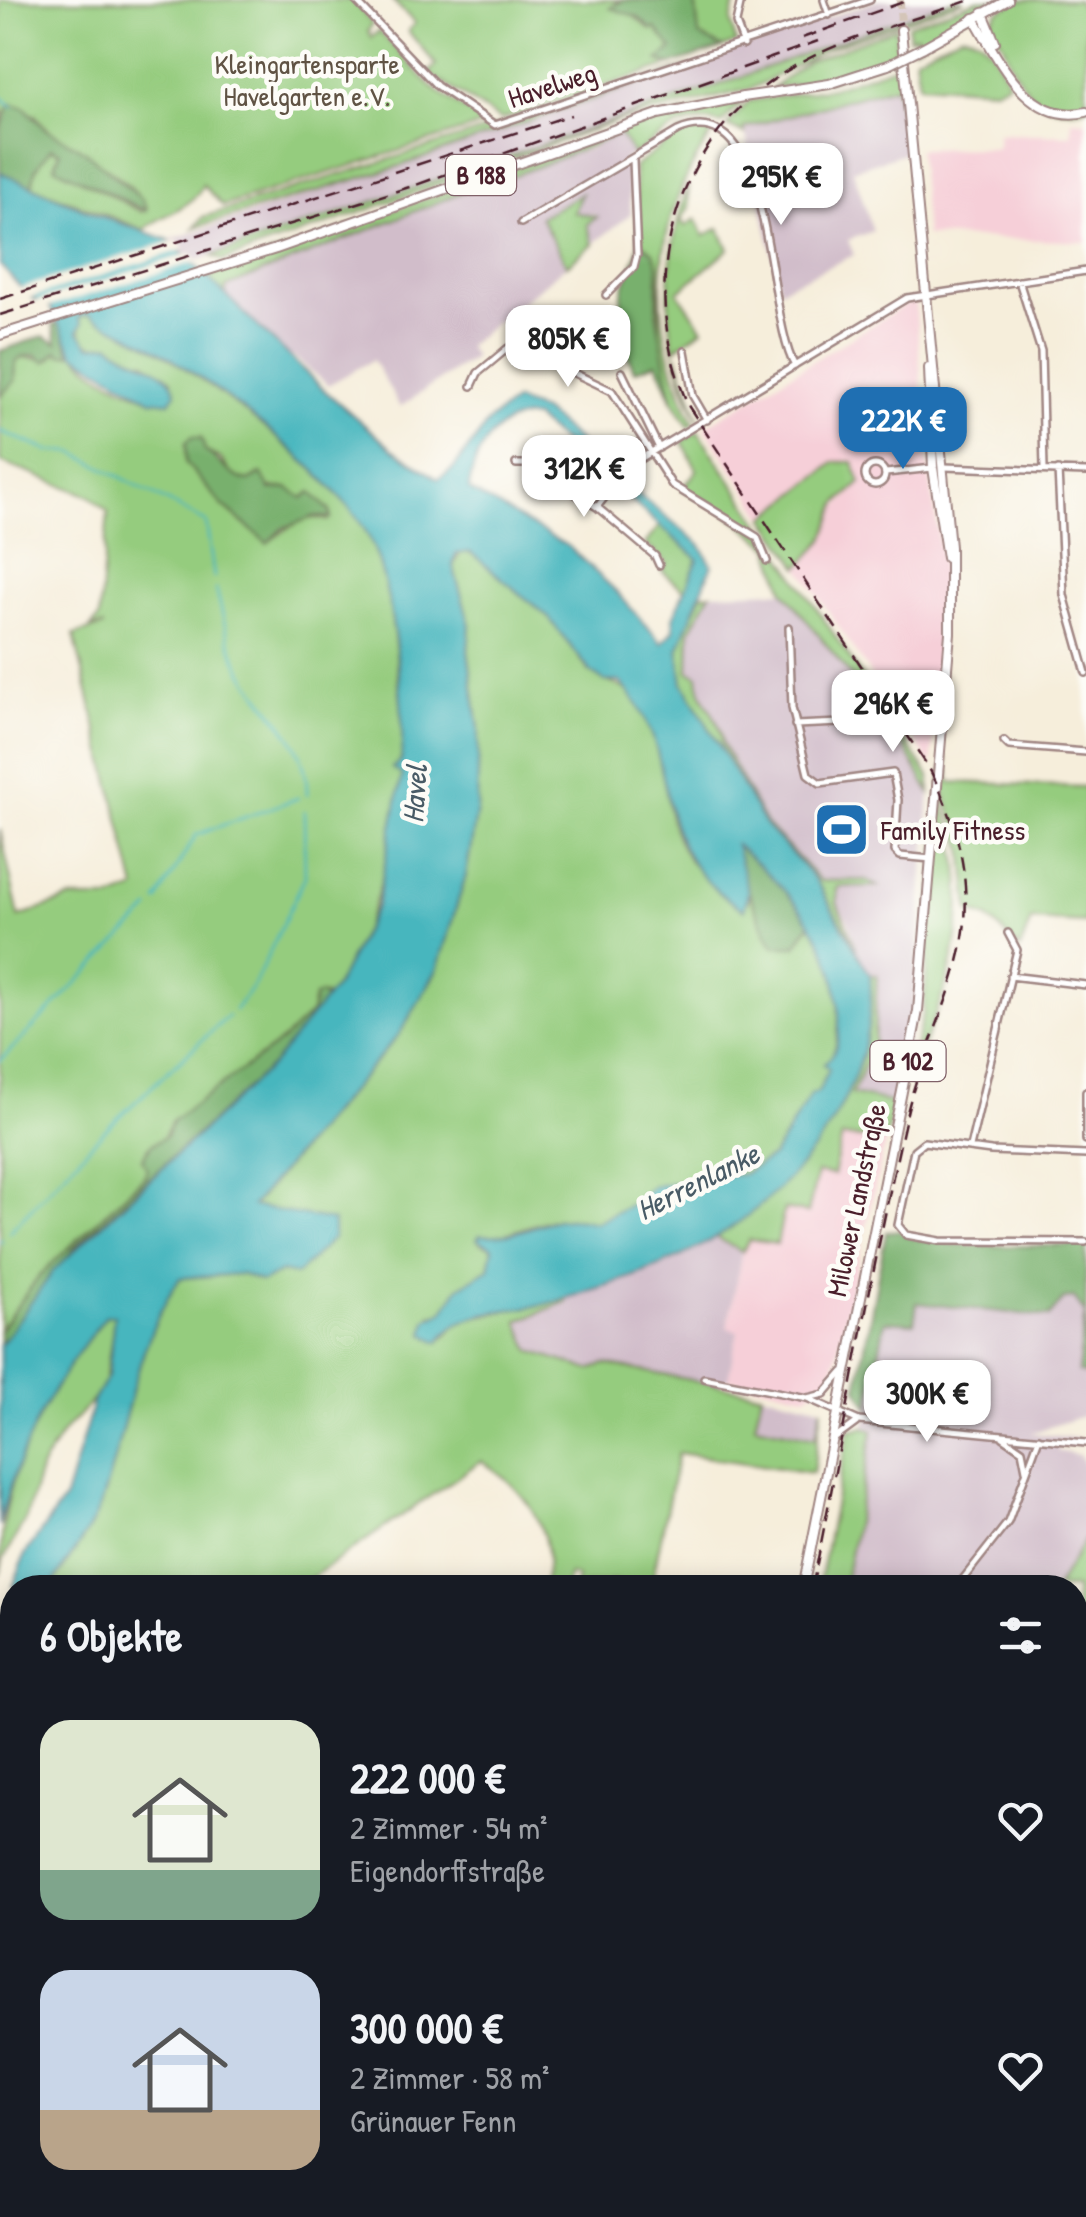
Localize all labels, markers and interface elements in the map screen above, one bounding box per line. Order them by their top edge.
park label: Kleingartensparte Havelgarten e.V. [214,45,400,115]
street label: Havelweg [503,53,601,117]
pin: 295K € [700,143,862,228]
text: 295K € [741,154,821,197]
road number: B 188 [446,155,516,195]
pin: 805K € [487,305,649,390]
text: 805K € [527,316,609,359]
pin: 222K € [822,387,984,472]
text: 222K € [861,398,945,441]
pin: 312K € [503,435,665,520]
text: 312K € [544,446,624,489]
pin: 296K € [812,670,974,755]
text: 296K € [854,681,932,724]
water label: Havel [392,762,436,824]
sports icon: Family Fitness [812,800,872,860]
place label: Family Fitness [880,811,1025,849]
road number: B 102 [870,1041,946,1081]
street label: Milower Landstraße [817,1100,895,1300]
water label: Herrenlanke [630,1133,766,1229]
pin: 300K € [846,1360,1008,1445]
text: 300K € [886,1371,968,1414]
text: 6 Objekte [40,1607,182,1664]
icon: filters [993,1608,1048,1663]
text: 222 000 € [350,1749,505,1806]
icon: home [120,1760,240,1880]
icon: heart [993,1793,1048,1848]
text: 2 Zimmer · 54 m² [350,1806,547,1849]
text: Eigendorffstraße [350,1849,545,1892]
text: 300 000 € [350,1999,502,2056]
icon: home [120,2010,240,2130]
icon: heart [993,2043,1048,2098]
text: 2 Zimmer · 58 m² [350,2056,549,2099]
text: Grünauer Fenn [350,2099,516,2142]

